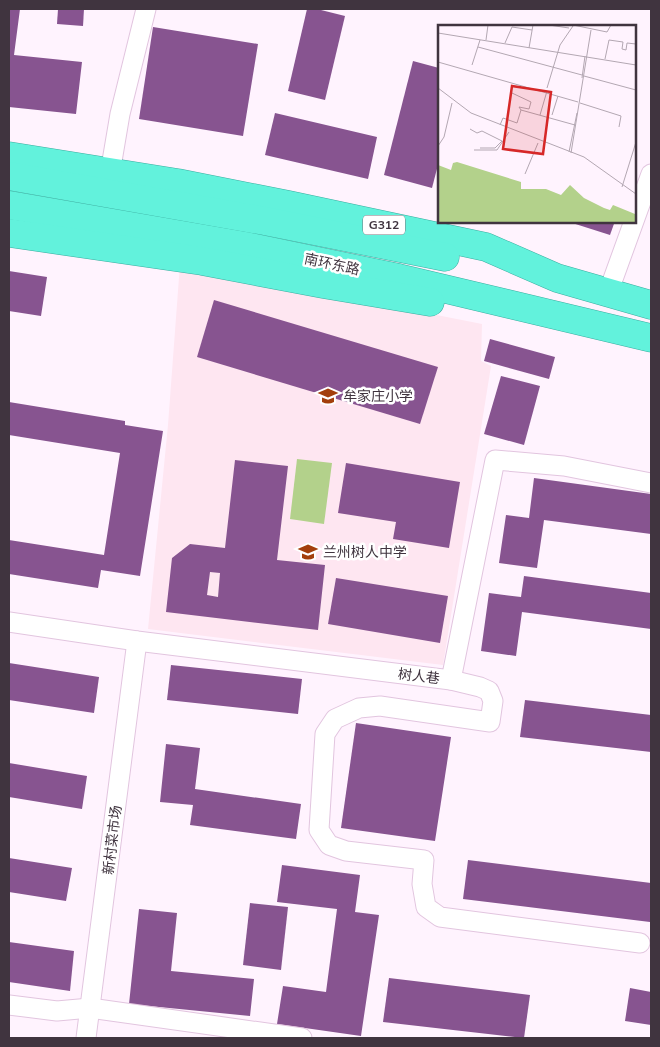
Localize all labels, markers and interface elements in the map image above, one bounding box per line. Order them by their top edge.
inset map [438,25,635,222]
road number: G312 [363,216,405,234]
street label: 南环东路 [303,249,361,279]
school or university icon: 牟家庄小学 [317,385,339,407]
place label: 牟家庄小学 [343,387,413,405]
school or university icon: 兰州树人中学 [297,541,319,563]
place label: 兰州树人中学 [323,543,407,561]
street label: 树人巷 [397,665,441,687]
street label: 新村菜市场 [99,804,125,876]

